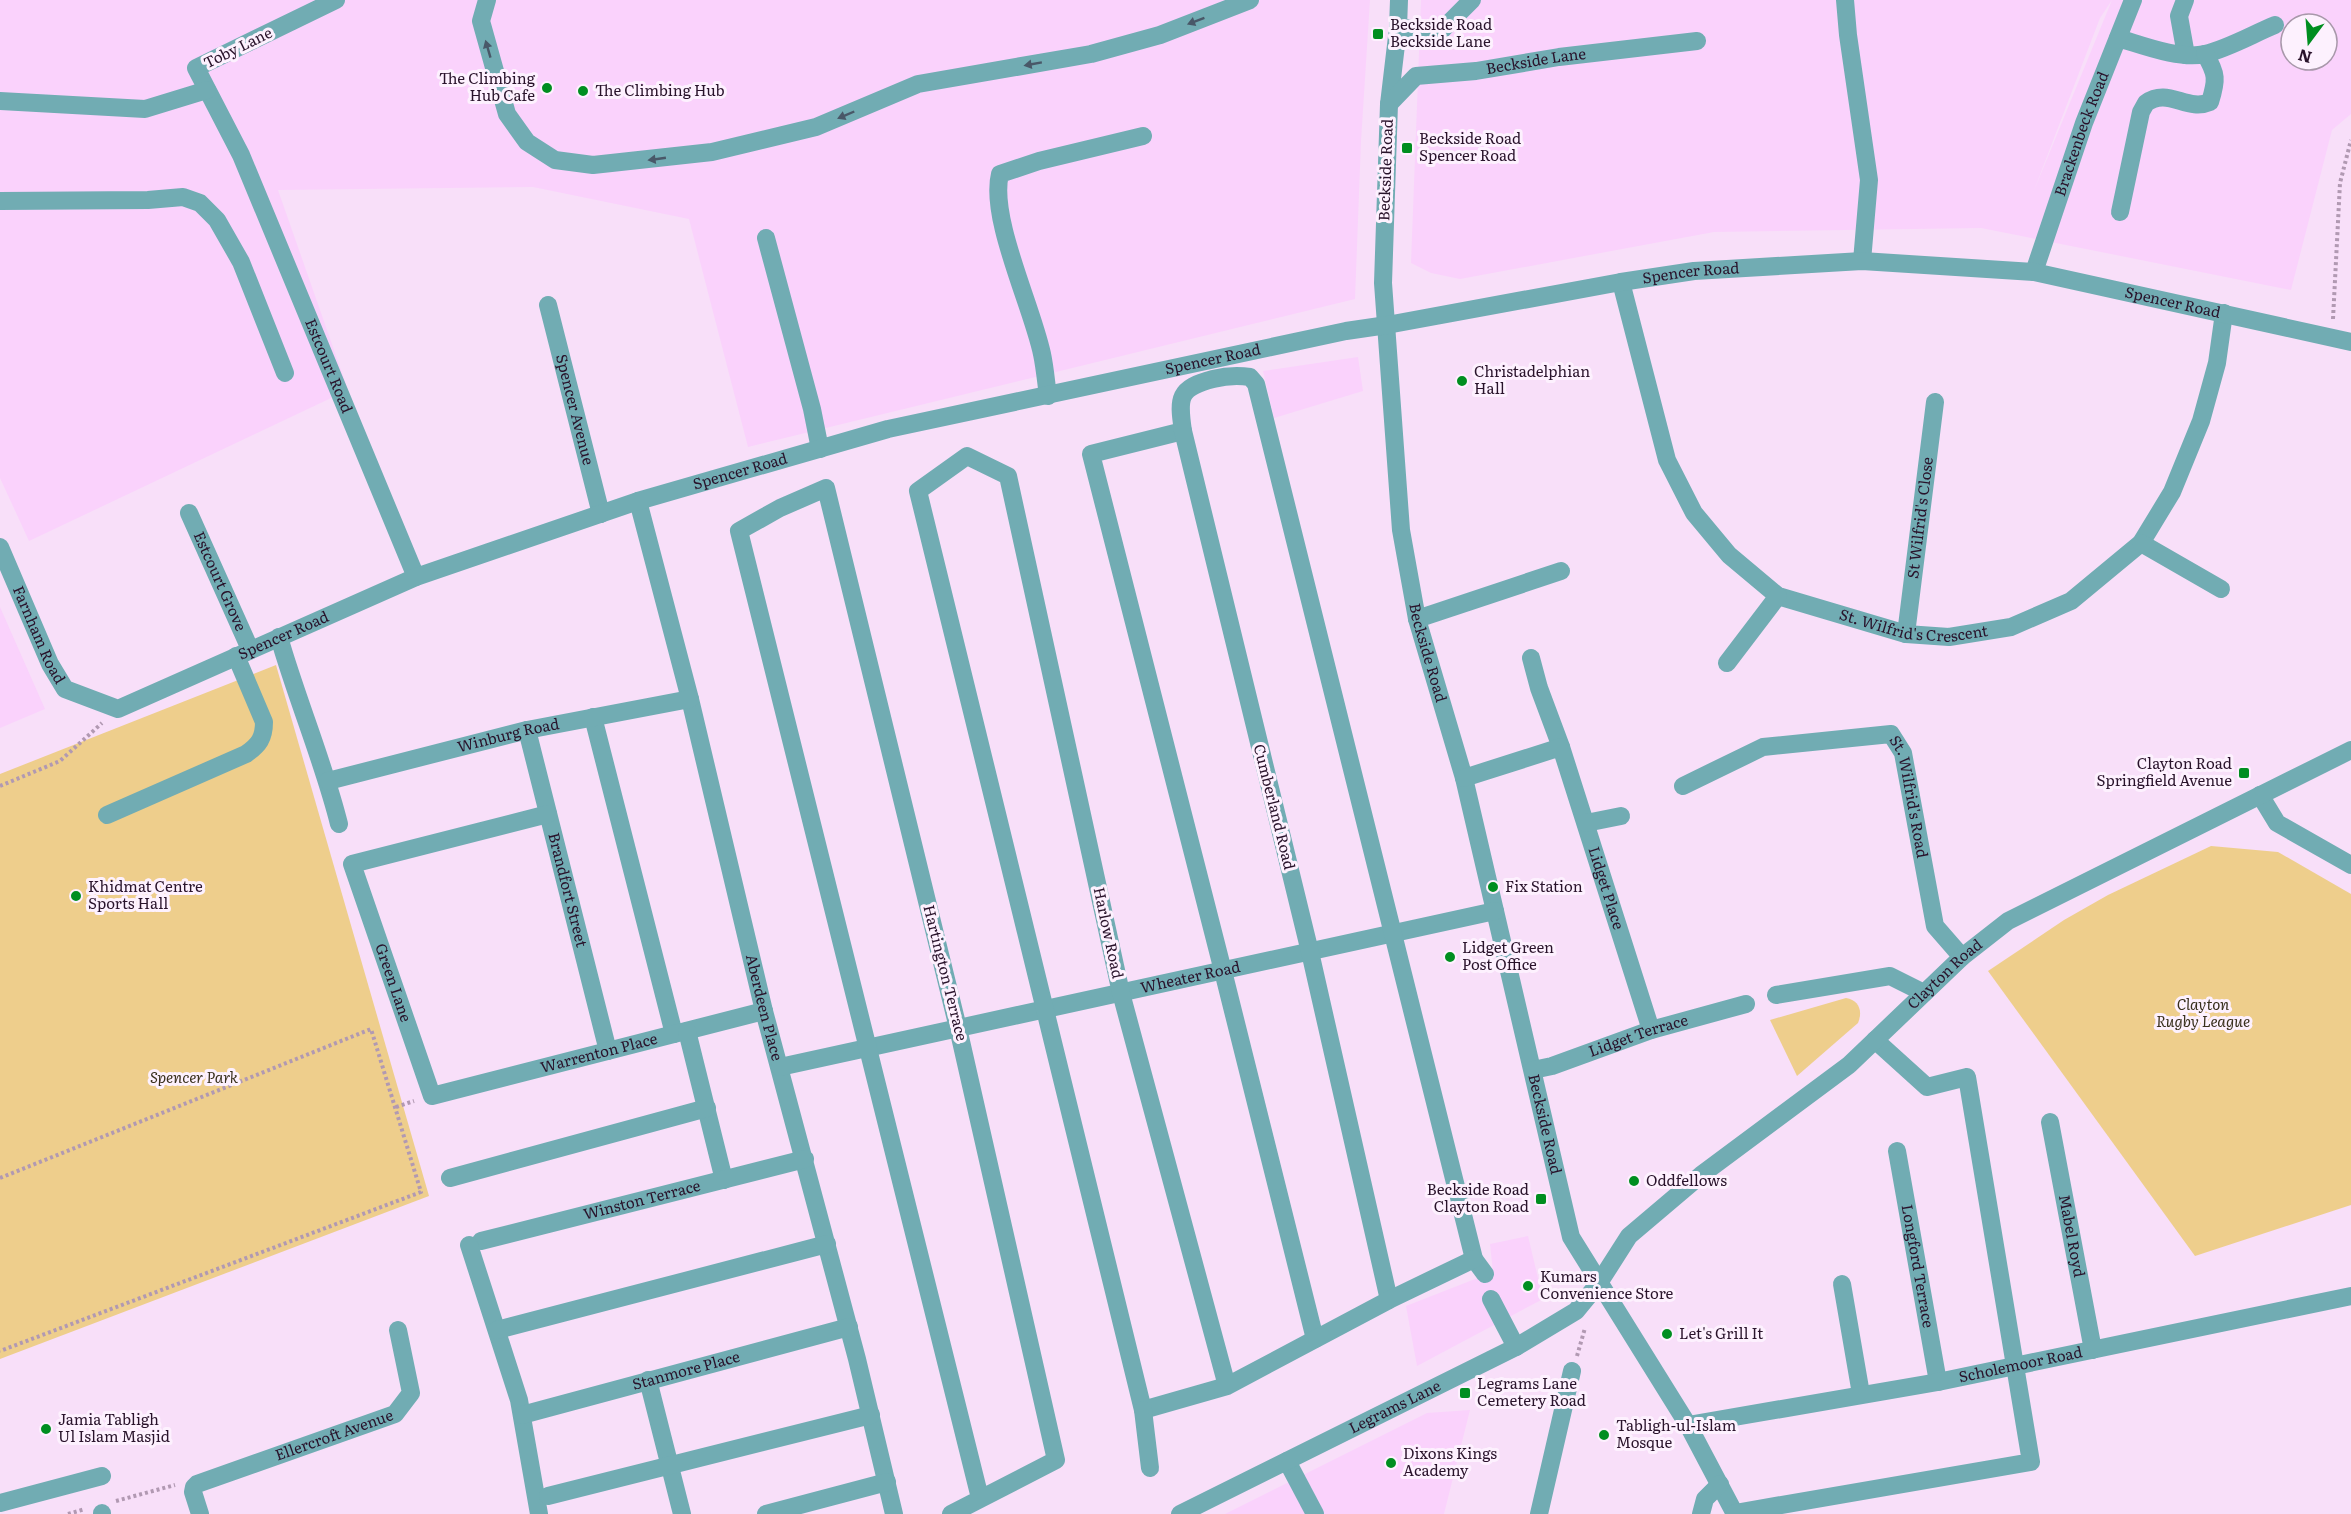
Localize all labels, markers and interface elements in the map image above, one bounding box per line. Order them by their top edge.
place label: Beckside Road Beckside Lane [1390,12,1492,52]
north arrow [2279,12,2339,72]
one-way arrow [1186,16,1204,26]
street label: Toby Lane [199,20,276,73]
marker: Beckside Road Beckside Lane [1371,27,1385,41]
one-way arrow [483,40,493,59]
street label: Beckside Lane [1484,41,1587,79]
text: N [2295,44,2314,71]
one-way arrow [1023,60,1042,69]
place label: The Climbing Hub Cafe [439,66,536,106]
street label: Brackenbeck Road [2047,68,2113,199]
place label: The Climbing Hub [595,78,725,101]
marker: The Climbing Hub Cafe [540,81,554,95]
marker: The Climbing Hub [576,84,590,98]
one-way arrow [837,110,855,120]
street label: Beckside Road [1371,118,1398,221]
place label: Beckside Road Spencer Road [1419,126,1521,166]
marker: Beckside Road Spencer Road [1400,141,1414,155]
one-way arrow [647,155,666,164]
street label: Spencer Road [1641,255,1740,289]
street label: Spencer Road [2123,279,2223,323]
street label: Estcourt Road [300,315,360,416]
street label: Spencer Road [1163,337,1263,379]
street label: Spencer Avenue [551,351,601,467]
place label: Christadelphian Hall [1474,359,1590,399]
marker: Christadelphian Hall [1455,374,1469,388]
street label: Spencer Road [690,446,790,495]
street label: St Wilfrid's Close [1900,455,1938,580]
street label: Estcourt Grove [189,527,254,635]
street label: Farnham Road [8,582,72,688]
street label: Beckside Road [1404,601,1454,705]
street label: St. Wilfrid's Crescent [1837,602,1989,647]
street label: Spencer Road [234,604,332,665]
street label: Winburg Road [455,711,561,757]
street label: St. Wilfrid's Road [1884,730,1935,860]
street label: Cumberland Road [1249,741,1302,872]
place label: Clayton Road Springfield Avenue [2097,751,2232,791]
marker: Clayton Road Springfield Avenue [2237,766,2251,780]
street label: Brandfort Street [543,830,594,949]
street label: Lidget Place [1583,843,1631,932]
place label: Khidmat Centre Sports Hall [88,874,203,914]
place label: Fix Station [1505,874,1583,897]
marker: Fix Station [1486,880,1500,894]
street label: Harlow Road [1089,885,1130,981]
marker: Khidmat Centre Sports Hall [69,889,83,903]
street label: Hartington Terrace [918,902,975,1043]
street label: Clayton Road [1901,932,1987,1014]
place label: Lidget Green Post Office [1462,935,1554,975]
street label: Green Lane [370,940,419,1025]
marker: Lidget Green Post Office [1443,950,1457,964]
street label: Aberdeen Place [741,952,790,1063]
street label: Wheater Road [1138,954,1242,998]
park label: Clayton Rugby League [2156,992,2250,1032]
street label: Lidget Terrace [1585,1007,1691,1062]
street label: Warrenton Place [538,1026,660,1078]
park label: Spencer Park [150,1065,239,1088]
street label: Beckside Road [1523,1071,1569,1176]
place label: Oddfellows [1646,1168,1727,1191]
street label: Winston Terrace [580,1173,703,1225]
marker: Oddfellows [1627,1174,1641,1188]
place label: Beckside Road Clayton Road [1427,1177,1529,1217]
marker: Beckside Road Clayton Road [1534,1192,1548,1206]
street label: Mabel Royd [2054,1192,2092,1279]
street label: Longford Terrace [1897,1202,1941,1330]
place label: Kumars Convenience Store [1540,1264,1674,1304]
marker: Kumars Convenience Store [1521,1279,1535,1293]
place label: Let's Grill It [1679,1321,1763,1344]
marker: Let's Grill It [1660,1327,1674,1341]
street label: Scholemoor Road [1956,1339,2084,1387]
street label: Stanmore Place [629,1344,742,1395]
place label: Legrams Lane Cemetery Road [1477,1371,1586,1411]
street label: Legrams Lane [1344,1373,1444,1438]
marker: Legrams Lane Cemetery Road [1458,1386,1472,1400]
street label: Ellercroft Avenue [271,1402,396,1466]
place label: Jamia Tabligh Ul Islam Masjid [58,1407,170,1447]
place label: Tabligh-ul-Islam Mosque [1616,1413,1737,1453]
marker: Jamia Tabligh Ul Islam Masjid [39,1422,53,1436]
marker: Tabligh-ul-Islam Mosque [1597,1428,1611,1442]
place label: Dixons Kings Academy [1403,1441,1497,1481]
marker: Dixons Kings Academy [1384,1456,1398,1470]

